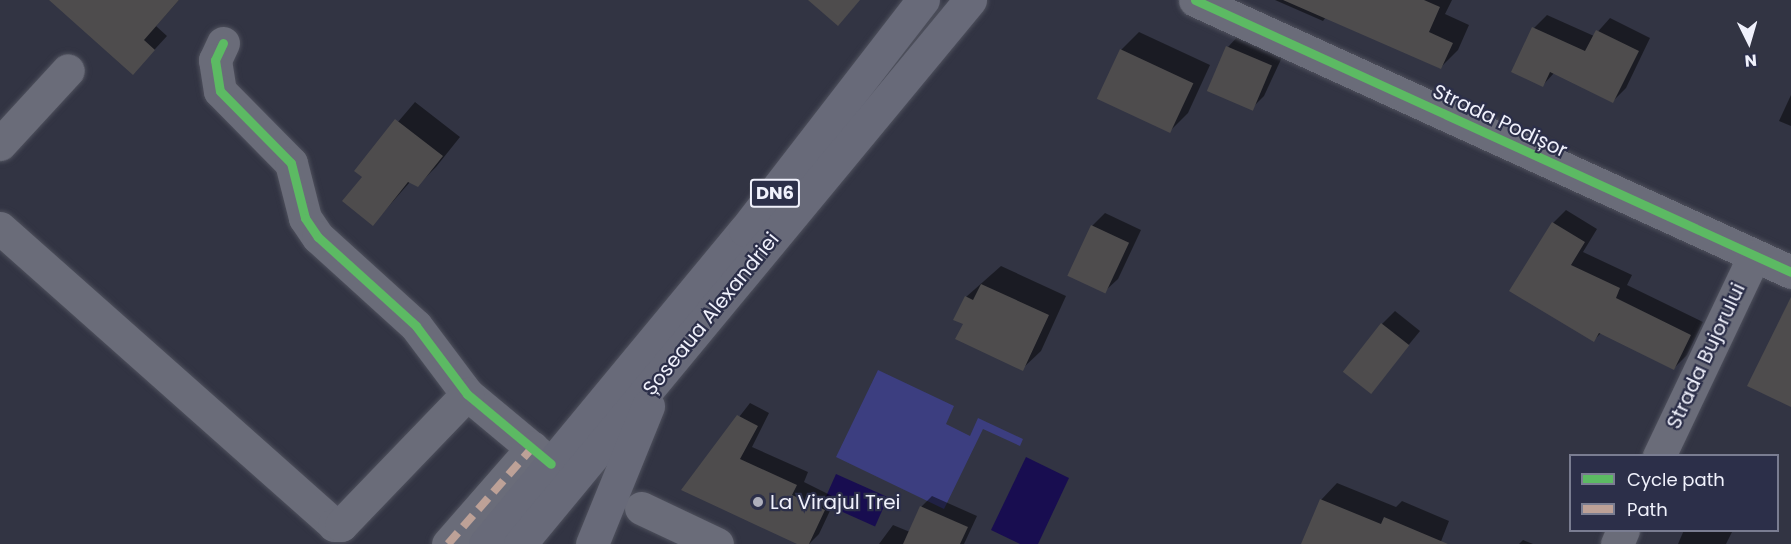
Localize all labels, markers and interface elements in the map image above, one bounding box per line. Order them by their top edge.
north arrow [1719,12,1779,72]
text: N [1744,48,1758,72]
street label: Strada Podișor [1429,79,1571,163]
road number: DN6 [750,178,800,208]
street label: Șoseaua Alexandriei [638,228,784,400]
street label: Strada Bujorului [1662,279,1750,433]
legend [1569,454,1779,532]
text: Cycle path [1627,467,1725,492]
place label: La Virajul Trei [770,490,901,514]
marker: La Virajul Trei [751,495,765,509]
text: Path [1627,497,1668,522]

